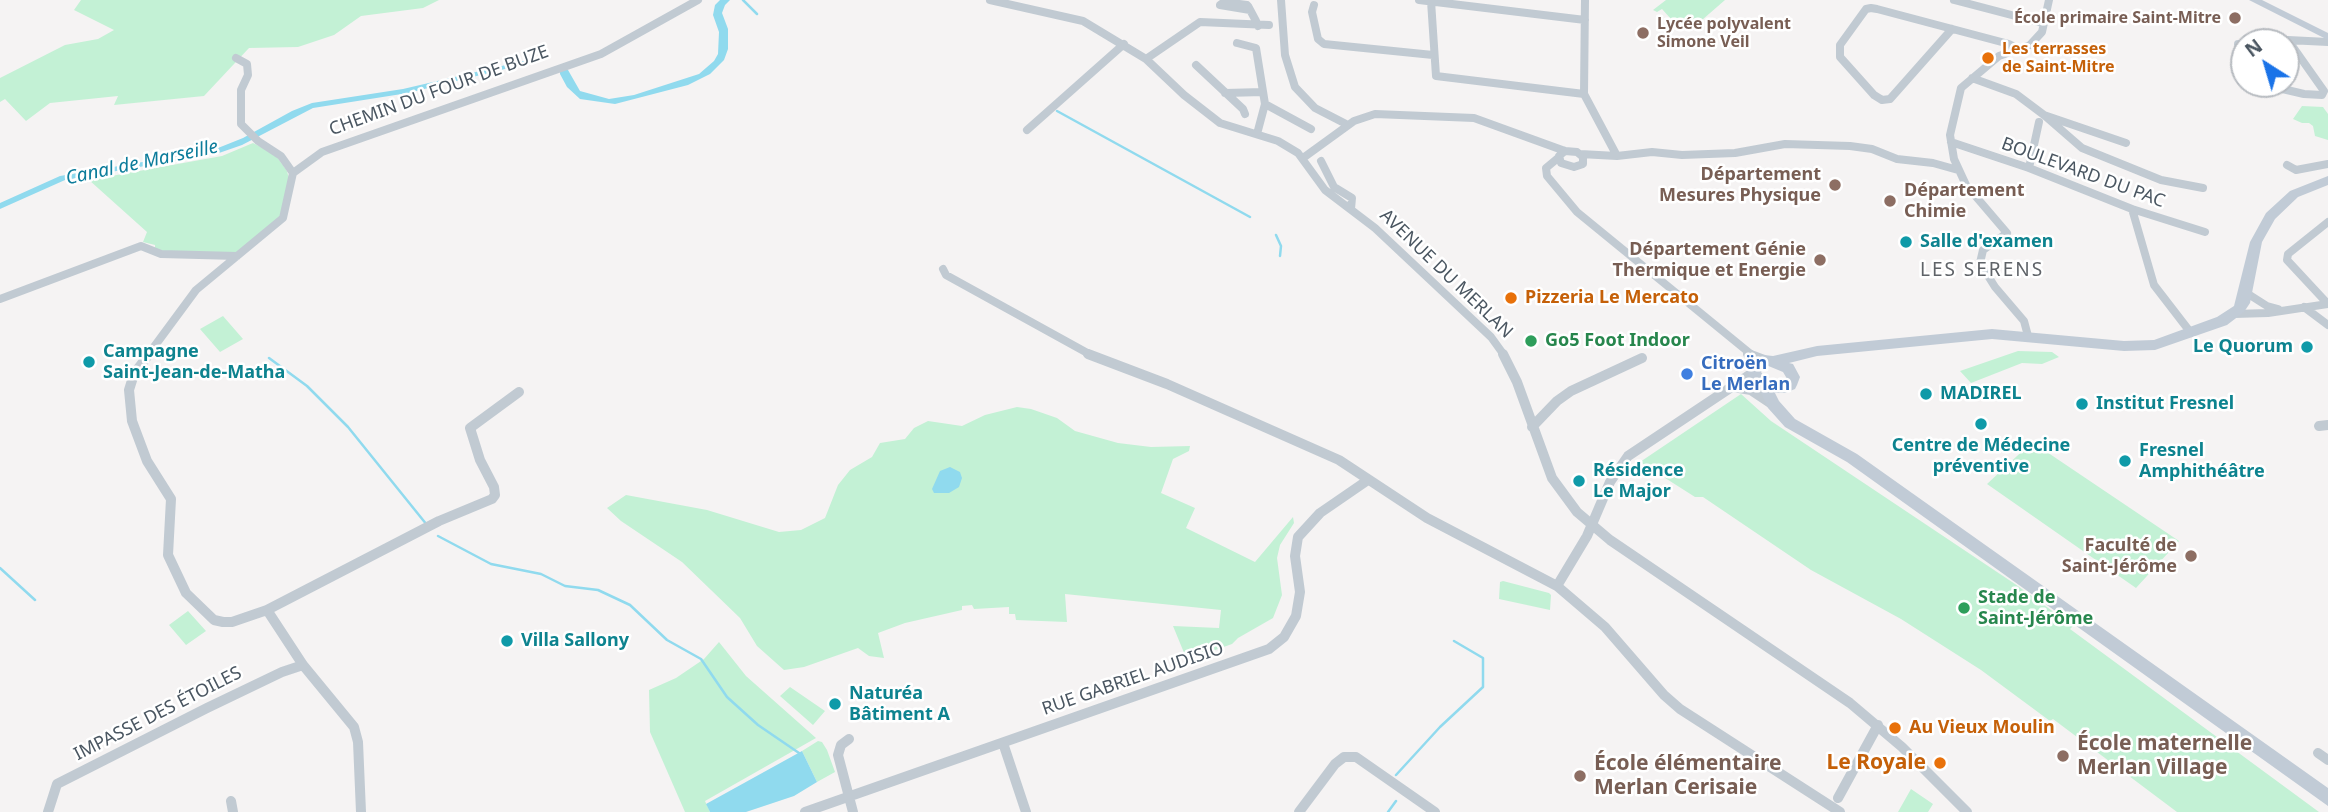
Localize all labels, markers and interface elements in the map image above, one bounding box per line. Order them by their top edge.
place label: École primaire Saint-Mitre [2014,8,2221,28]
marker: École primaire Saint-Mitre [2227,10,2243,26]
place label: Lycée polyvalent Simone Veil [1657,14,1791,52]
marker: Lycée polyvalent Simone Veil [1635,25,1651,41]
north arrow [2230,28,2300,98]
text: N [2240,33,2268,63]
place label: Les terrasses de Saint-Mitre [2002,39,2115,77]
street label: CHEMIN DU FOUR DE BUZE [326,41,552,141]
marker: Les terrasses de Saint-Mitre [1980,50,1996,66]
street label: BOULEVARD DU PAC [1998,133,2168,213]
water label: Canal de Marseille [64,136,220,190]
place label: Département Mesures Physique [1659,164,1821,206]
marker: Département Mesures Physique [1827,177,1843,193]
place label: Département Chimie [1904,180,2024,222]
marker: Département Chimie [1882,193,1898,209]
street label: AVENUE DU MERLAN [1375,205,1517,343]
place label: Salle d'examen [1920,231,2054,253]
marker: Salle d'examen [1898,234,1914,250]
place label: Département Génie Thermique et Energie [1613,239,1806,282]
marker: Département Génie Thermique et Energie [1812,252,1828,268]
district label: LES SERENS [1921,260,2043,282]
place label: Pizzeria Le Mercato [1525,287,1699,309]
marker: Pizzeria Le Mercato [1503,290,1519,306]
place label: Go5 Foot Indoor [1545,330,1690,352]
marker: Go5 Foot Indoor [1523,333,1539,349]
place label: Le Quorum [2193,336,2293,358]
marker: Le Quorum [2299,339,2315,355]
place label: Campagne Saint-Jean-de-Matha [103,341,285,384]
place label: Citroën Le Merlan [1701,353,1790,396]
marker: Campagne Saint-Jean-de-Matha [81,354,97,370]
marker: Citroën Le Merlan [1679,366,1695,382]
place label: MADIREL [1940,383,2022,405]
marker: MADIREL [1918,386,1934,402]
place label: Institut Fresnel [2096,393,2234,415]
marker: Institut Fresnel [2074,396,2090,412]
marker: Centre de Médecine préventive [1973,416,1989,432]
place label: Centre de Médecine préventive [1892,435,2070,478]
place label: Fresnel Amphithéâtre [2139,440,2265,482]
marker: Fresnel Amphithéâtre [2117,453,2133,469]
place label: Résidence Le Major [1593,460,1684,503]
marker: Résidence Le Major [1571,473,1587,489]
place label: Faculté de Saint-Jérôme [2062,535,2177,578]
marker: Faculté de Saint-Jérôme [2183,548,2199,564]
place label: Stade de Saint-Jérôme [1978,587,2093,630]
marker: Stade de Saint-Jérôme [1956,600,1972,616]
place label: Villa Sallony [521,630,629,652]
marker: Villa Sallony [499,633,515,649]
street label: RUE GABRIEL AUDISIO [1039,638,1227,720]
street label: IMPASSE DES ÉTOILES [71,662,245,766]
place label: Naturéa Bâtiment A [849,683,950,726]
marker: Naturéa Bâtiment A [827,696,843,712]
place label: Au Vieux Moulin [1909,717,2055,739]
marker: Au Vieux Moulin [1887,720,1903,736]
place label: École maternelle Merlan Village [2077,731,2252,781]
marker: École maternelle Merlan Village [2055,748,2071,764]
place label: Le Royale [1826,750,1926,776]
place label: École élémentaire Merlan Cerisaie [1594,751,1781,801]
marker: Le Royale [1932,755,1948,771]
marker: École élémentaire Merlan Cerisaie [1572,768,1588,784]

